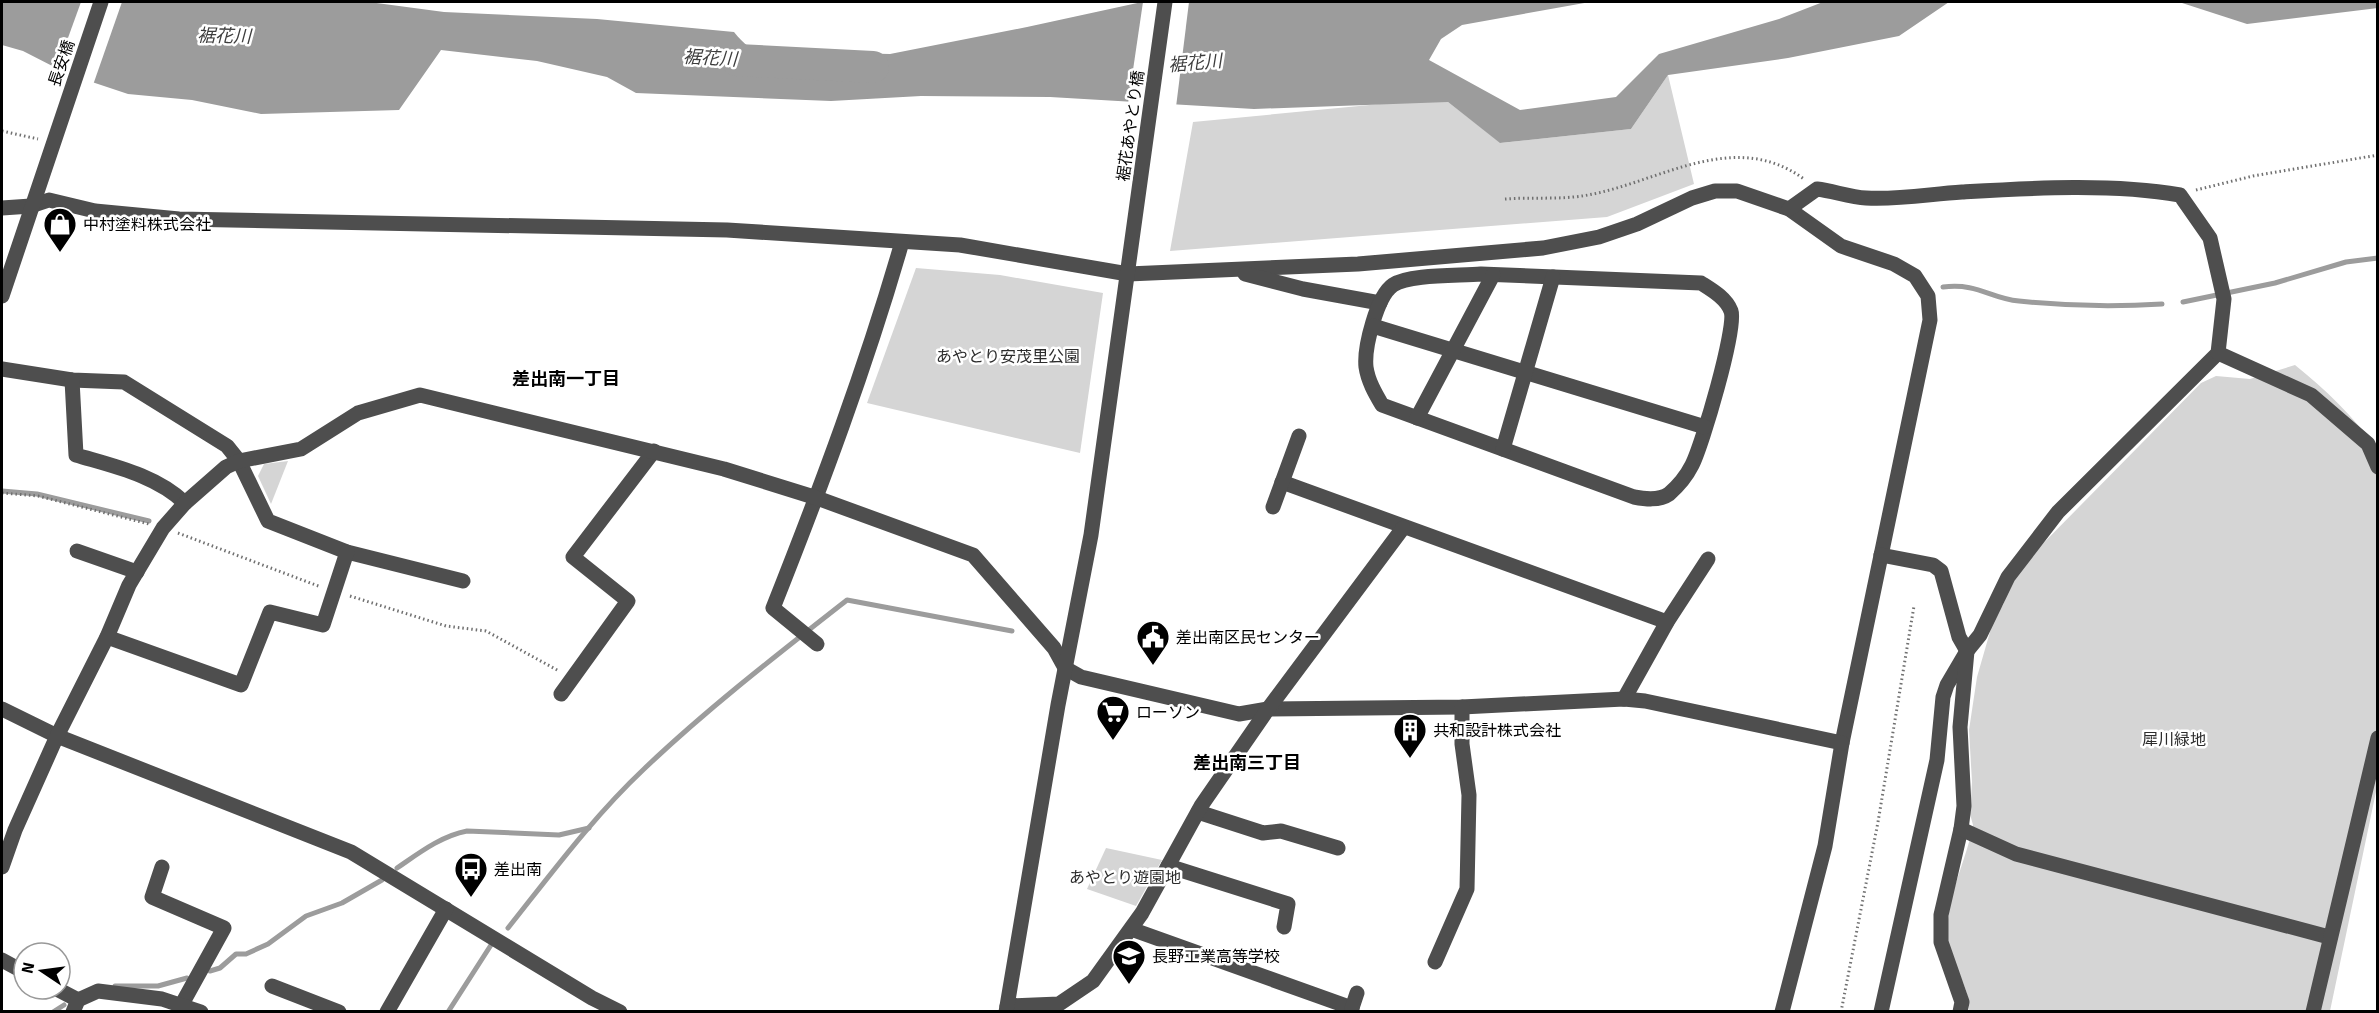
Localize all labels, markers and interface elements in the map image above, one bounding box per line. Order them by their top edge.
water label: 裾花川 [197,25,253,48]
street label: 長安橋 [45,37,79,89]
water label: 裾花川 [682,46,740,71]
water label: 裾花川 [1167,50,1225,76]
street label: 裾花あやとり橋 [1113,69,1149,183]
shop icon: 中村塗料株式会社 [42,206,78,253]
place label: 中村塗料株式会社 [83,215,211,235]
park label: あやとり安茂里公園 [936,347,1080,367]
district label: 差出南一丁目 [512,368,620,390]
public building icon: 差出南区民センター [1135,619,1171,666]
place label: 差出南区民センター [1176,628,1320,648]
supermarket icon: ローソン [1095,694,1131,741]
place label: ローソン [1136,703,1200,723]
building icon: 共和設計株式会社 [1392,712,1428,759]
place label: 共和設計株式会社 [1433,721,1561,741]
park label: 犀川緑地 [2142,730,2206,750]
district label: 差出南三丁目 [1193,752,1301,774]
bus stop icon: 差出南 [453,851,489,898]
place label: 差出南 [494,860,542,880]
park label: あやとり遊園地 [1069,868,1181,888]
school or university icon: 長野工業高等学校 [1111,938,1147,985]
north arrow [12,941,72,1001]
place label: 長野工業高等学校 [1152,947,1280,967]
text: N [17,960,39,976]

